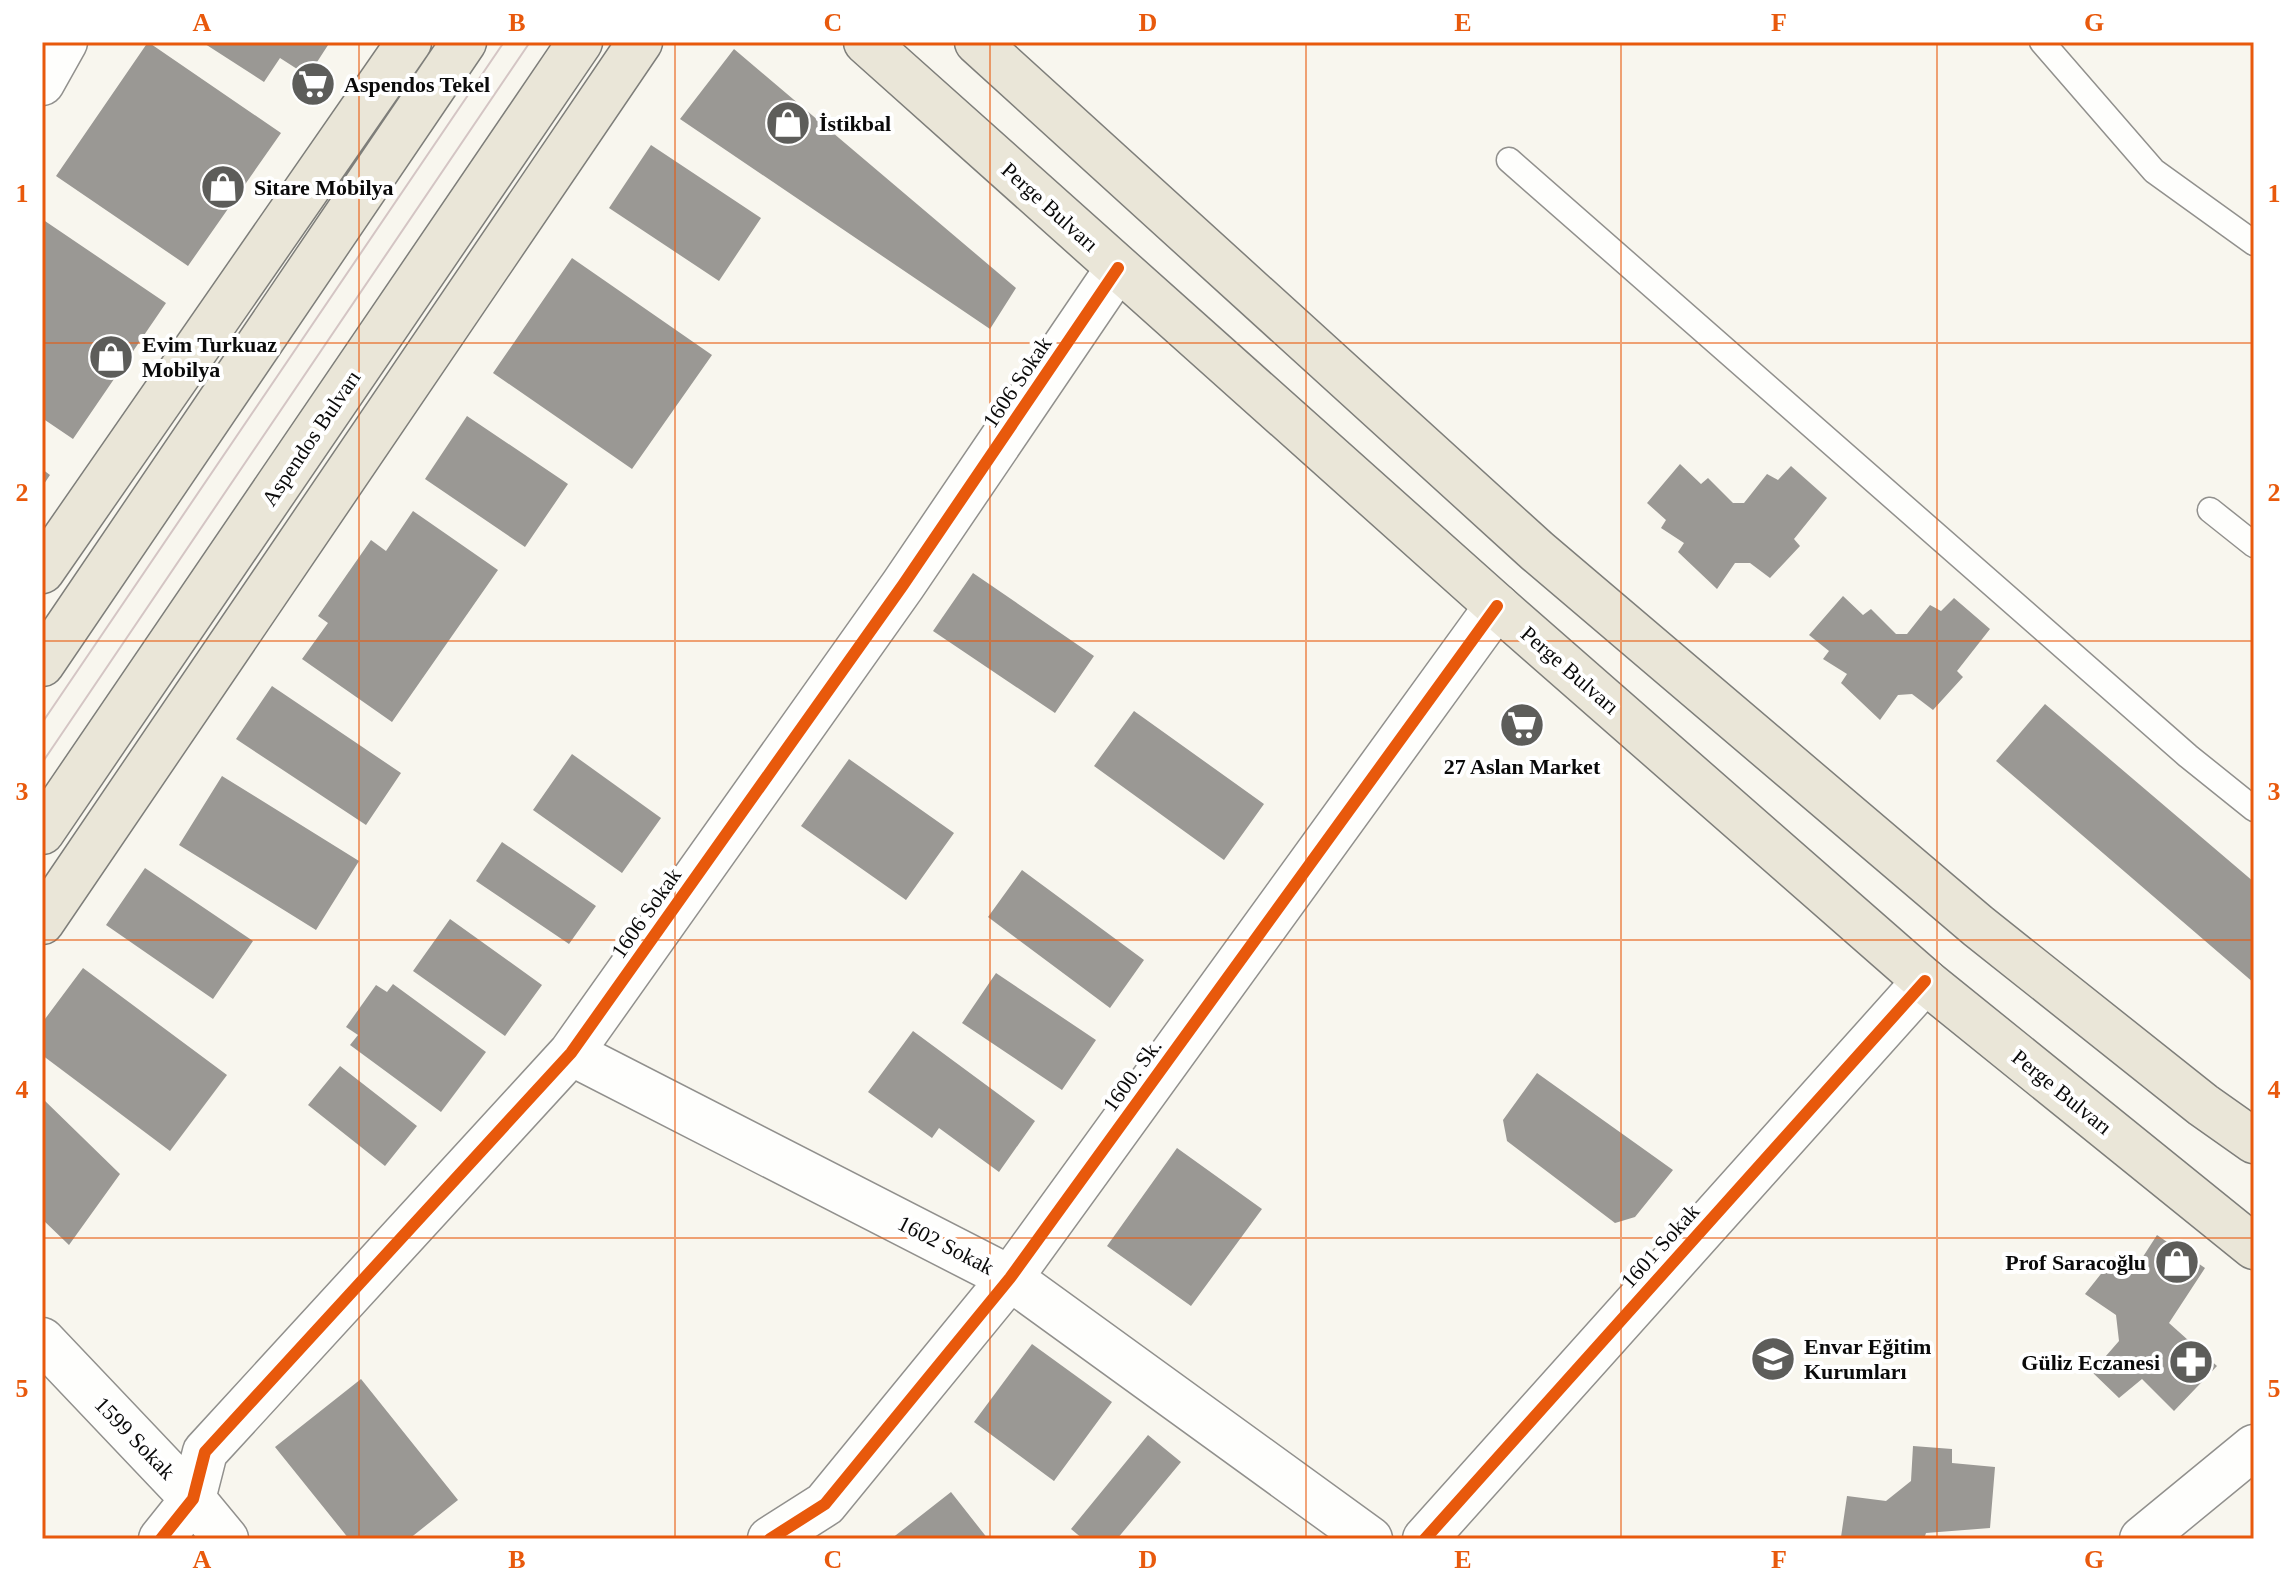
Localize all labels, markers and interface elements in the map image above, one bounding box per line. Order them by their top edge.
text: A [193,8,212,37]
text: B [508,8,526,37]
text: C [824,8,842,37]
text: D [1139,8,1157,37]
text: E [1454,8,1472,37]
text: F [1771,8,1787,37]
text: G [2084,8,2104,37]
supermarket icon: Aspendos Tekel [289,60,337,108]
place label: Aspendos Tekel [344,72,490,97]
shop icon: İstikbal [764,99,812,147]
place label: İstikbal [819,111,891,136]
street label: Perge Bulvarı [997,157,1103,257]
shop icon: Sitare Mobilya [199,163,247,211]
place label: Sitare Mobilya [254,175,394,200]
text: 1 [16,179,29,208]
text: 1 [2268,179,2281,208]
place label: Evim Turkuaz Mobilya [142,332,277,382]
street label: 1606 Sokak [977,332,1057,432]
shop icon: Evim Turkuaz Mobilya [87,333,135,381]
street label: Aspendos Bulvarı [256,365,366,511]
text: 2 [16,478,29,507]
text: 2 [2268,478,2281,507]
street label: Perge Bulvarı [1516,621,1624,719]
supermarket icon: 27 Aslan Market [1498,701,1546,749]
place label: 27 Aslan Market [1444,754,1601,779]
text: 3 [16,777,29,806]
text: 3 [2268,777,2281,806]
street label: 1606 Sokak [606,863,686,963]
street label: 1600. Sk. [1097,1034,1167,1116]
street label: Perge Bulvarı [2007,1044,2117,1140]
text: 4 [16,1075,29,1104]
text: 4 [2268,1075,2281,1104]
street label: 1601 Sokak [1616,1199,1704,1293]
street label: 1602 Sokak [894,1210,998,1280]
shop icon: Prof Saracoğlu [2153,1238,2201,1286]
place label: Prof Saracoğlu [2005,1250,2146,1275]
place label: Envar Eğitim Kurumları [1804,1334,1931,1384]
school or university icon: Envar Eğitim Kurumları [1749,1335,1797,1383]
pharmacy icon: Güliz Eczanesi [2167,1338,2215,1386]
place label: Güliz Eczanesi [2021,1350,2160,1375]
text: 5 [16,1374,29,1403]
text: 5 [2268,1374,2281,1403]
street label: 1599 Sokak [90,1392,180,1484]
text: A [193,1545,212,1574]
text: B [508,1545,526,1574]
text: C [824,1545,842,1574]
text: D [1139,1545,1157,1574]
text: E [1454,1545,1472,1574]
text: F [1771,1545,1787,1574]
text: G [2084,1545,2104,1574]

